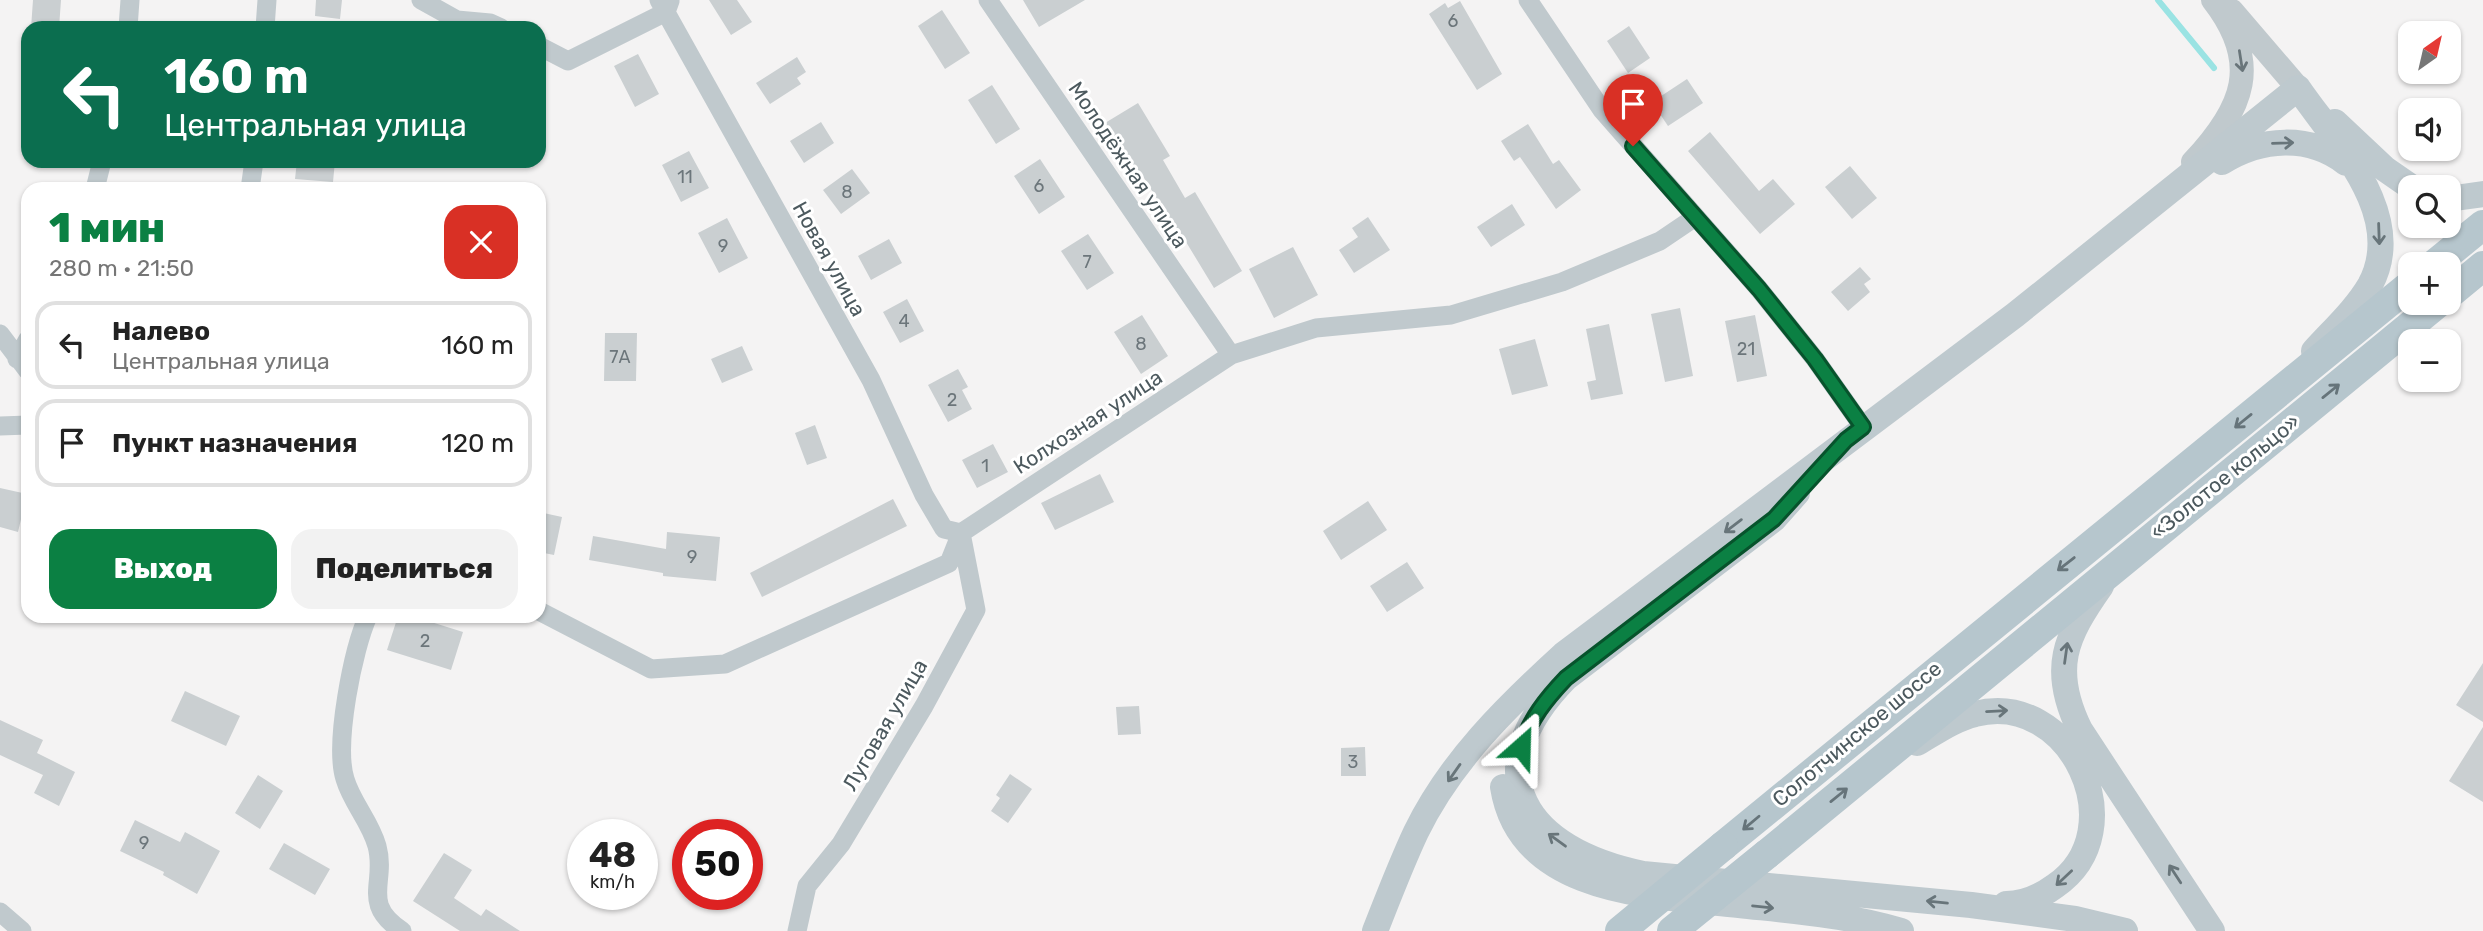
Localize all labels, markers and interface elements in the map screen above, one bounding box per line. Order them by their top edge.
house number: 6 [1448,10,1459,32]
north arrow [2398,21,2460,84]
map controls [2398,21,2461,392]
text: 160 m [164,47,309,105]
icon: left [49,49,140,140]
one-way arrow [2235,49,2248,72]
pin [1603,74,1663,146]
street label: Молодёжная улица [1063,77,1193,253]
icon: arrive [1614,85,1652,123]
button: sound [2398,98,2461,161]
text: Центральная улица [164,106,467,144]
one-way arrow [2272,136,2295,150]
house number: 11 [677,166,693,188]
house number: 6 [1034,175,1045,197]
button: search [2398,175,2461,238]
house number: 8 [841,181,853,203]
street label: Новая улица [788,197,871,321]
text: 1 мин [49,203,165,253]
button: close [444,205,518,279]
one-way arrow [2372,222,2386,245]
house number: 9 [718,235,728,257]
house number: 7 [1082,251,1092,273]
button: + [2398,252,2461,315]
text: 280 m · 21:50 [49,254,194,282]
house number: 4 [898,310,910,332]
text: Налево [112,316,210,347]
icon: left [53,326,91,364]
button: − [2398,329,2461,392]
text: 160 m [441,330,514,361]
house number: 8 [1135,333,1147,355]
house number: 21 [1737,338,1755,360]
house number: 7А [609,346,631,368]
text: Центральная улица [112,347,330,375]
street label: Колхозная улица [1009,364,1167,479]
one-way arrow [2321,383,2339,398]
house number: 2 [947,389,957,411]
street label: «Золотое кольцо» [2145,409,2304,544]
one-way arrow [2235,413,2253,429]
icon: arrive [53,424,91,462]
text: Пункт назначения [112,428,357,459]
text: 120 m [442,428,514,459]
house number: 1 [981,455,989,477]
one-way arrow [1724,519,1743,533]
button: Выход [49,529,277,609]
button: Поделиться [291,529,518,609]
house number: 9 [687,546,697,568]
one-way arrow [2058,557,2076,572]
house number: 2 [420,630,430,652]
one-way arrow [2060,642,2073,665]
street label: Луговая улица [837,655,932,795]
street label: Солотчинское шоссе [1767,656,1946,812]
one-way arrow [1986,705,2009,718]
position arrow [1484,710,1558,784]
house number: 3 [1348,751,1358,773]
one-way arrow [1446,763,1461,782]
one-way arrow [1829,787,1847,803]
one-way arrow [1742,815,1760,831]
speed limit sign: 50 [672,819,763,910]
house number: 9 [139,832,149,854]
one-way arrow [1548,832,1566,847]
text: 48 [589,834,636,876]
one-way arrow [2168,865,2182,884]
one-way arrow [2056,869,2073,886]
text: km/h [590,871,635,893]
one-way arrow [1926,895,1948,908]
one-way arrow [1751,901,1774,914]

